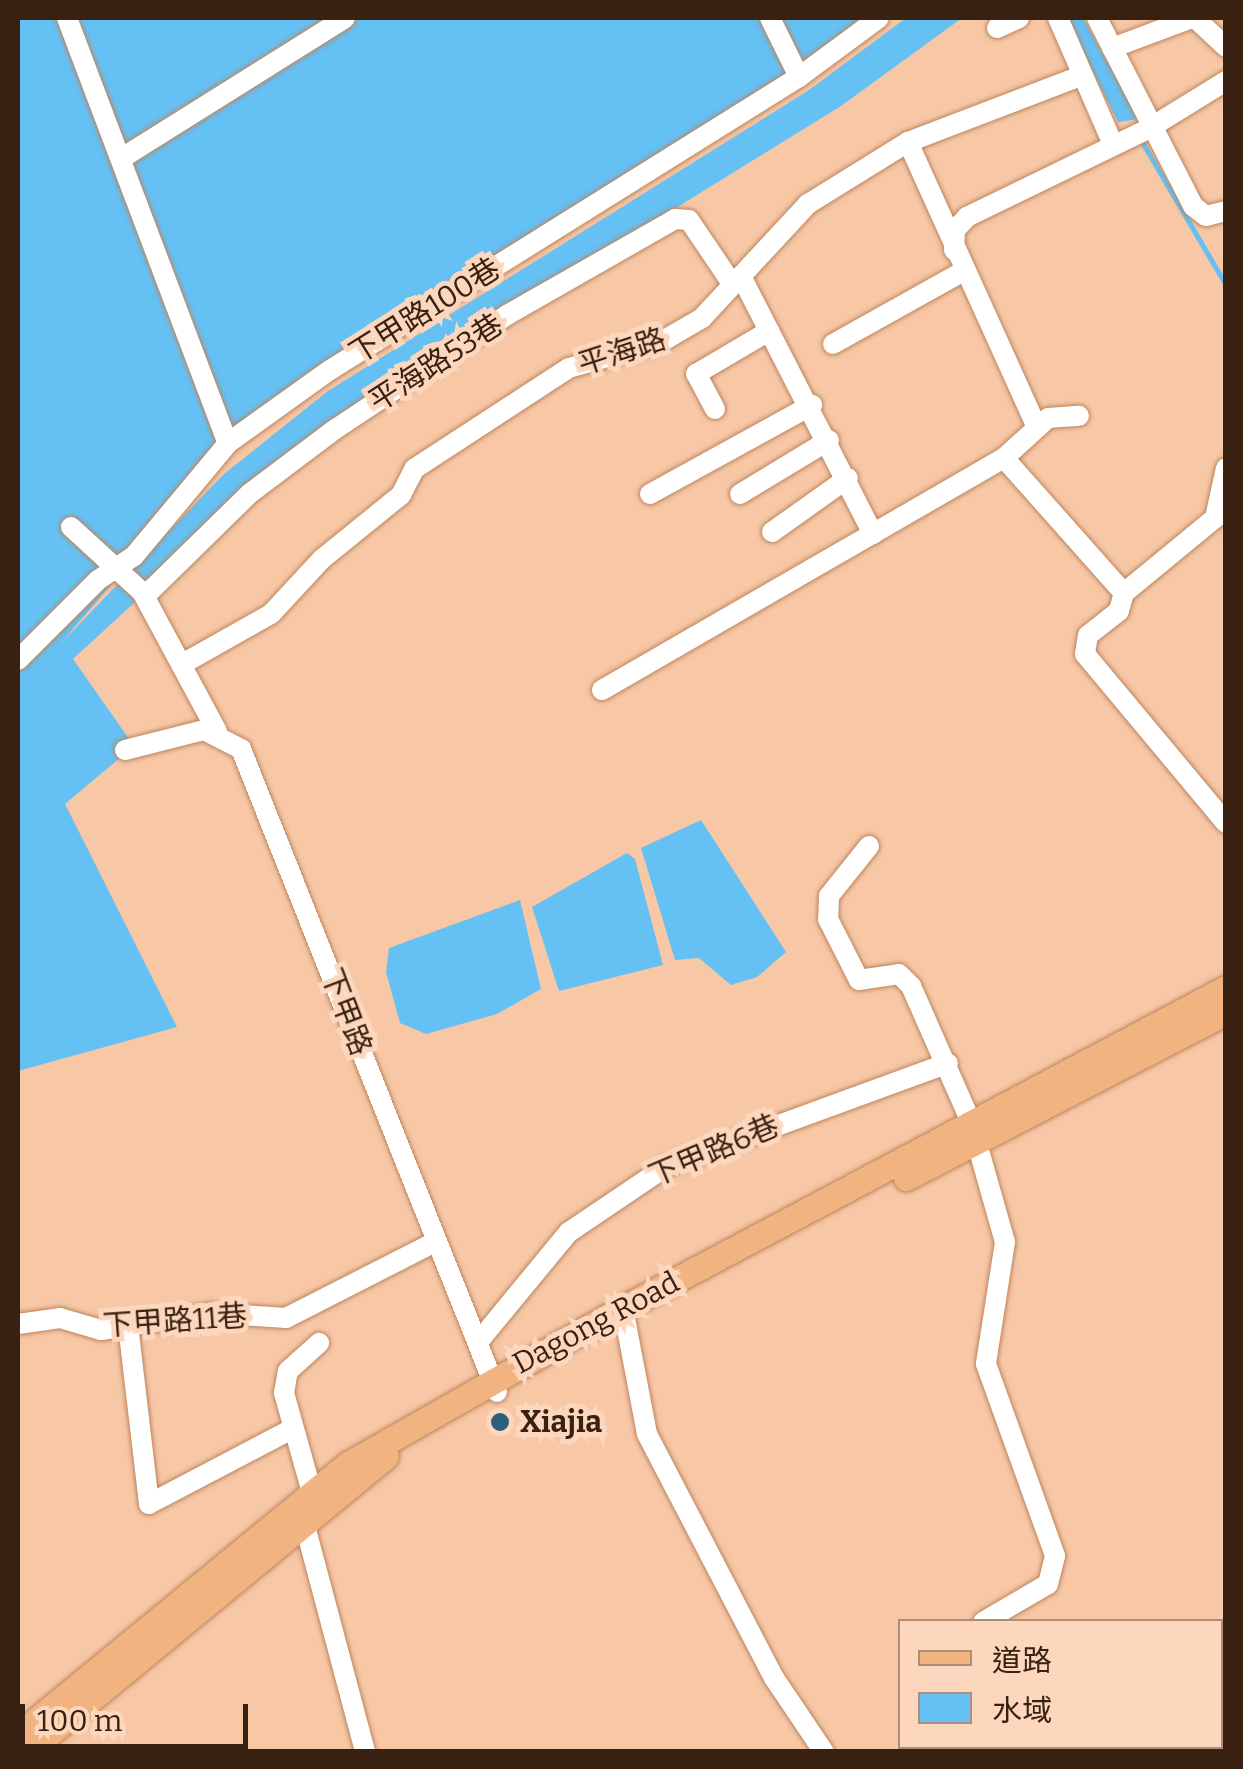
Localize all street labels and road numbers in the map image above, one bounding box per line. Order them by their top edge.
street label: 下甲路100巷 [343,251,507,371]
street label: 平海路53巷 [362,306,510,420]
street label: 平海路 [574,321,670,383]
street label: 下甲路 [313,964,379,1060]
street label: 下甲路6巷 [644,1108,784,1194]
street label: Dagong Road [507,1264,685,1382]
street label: 下甲路11巷 [102,1298,248,1344]

